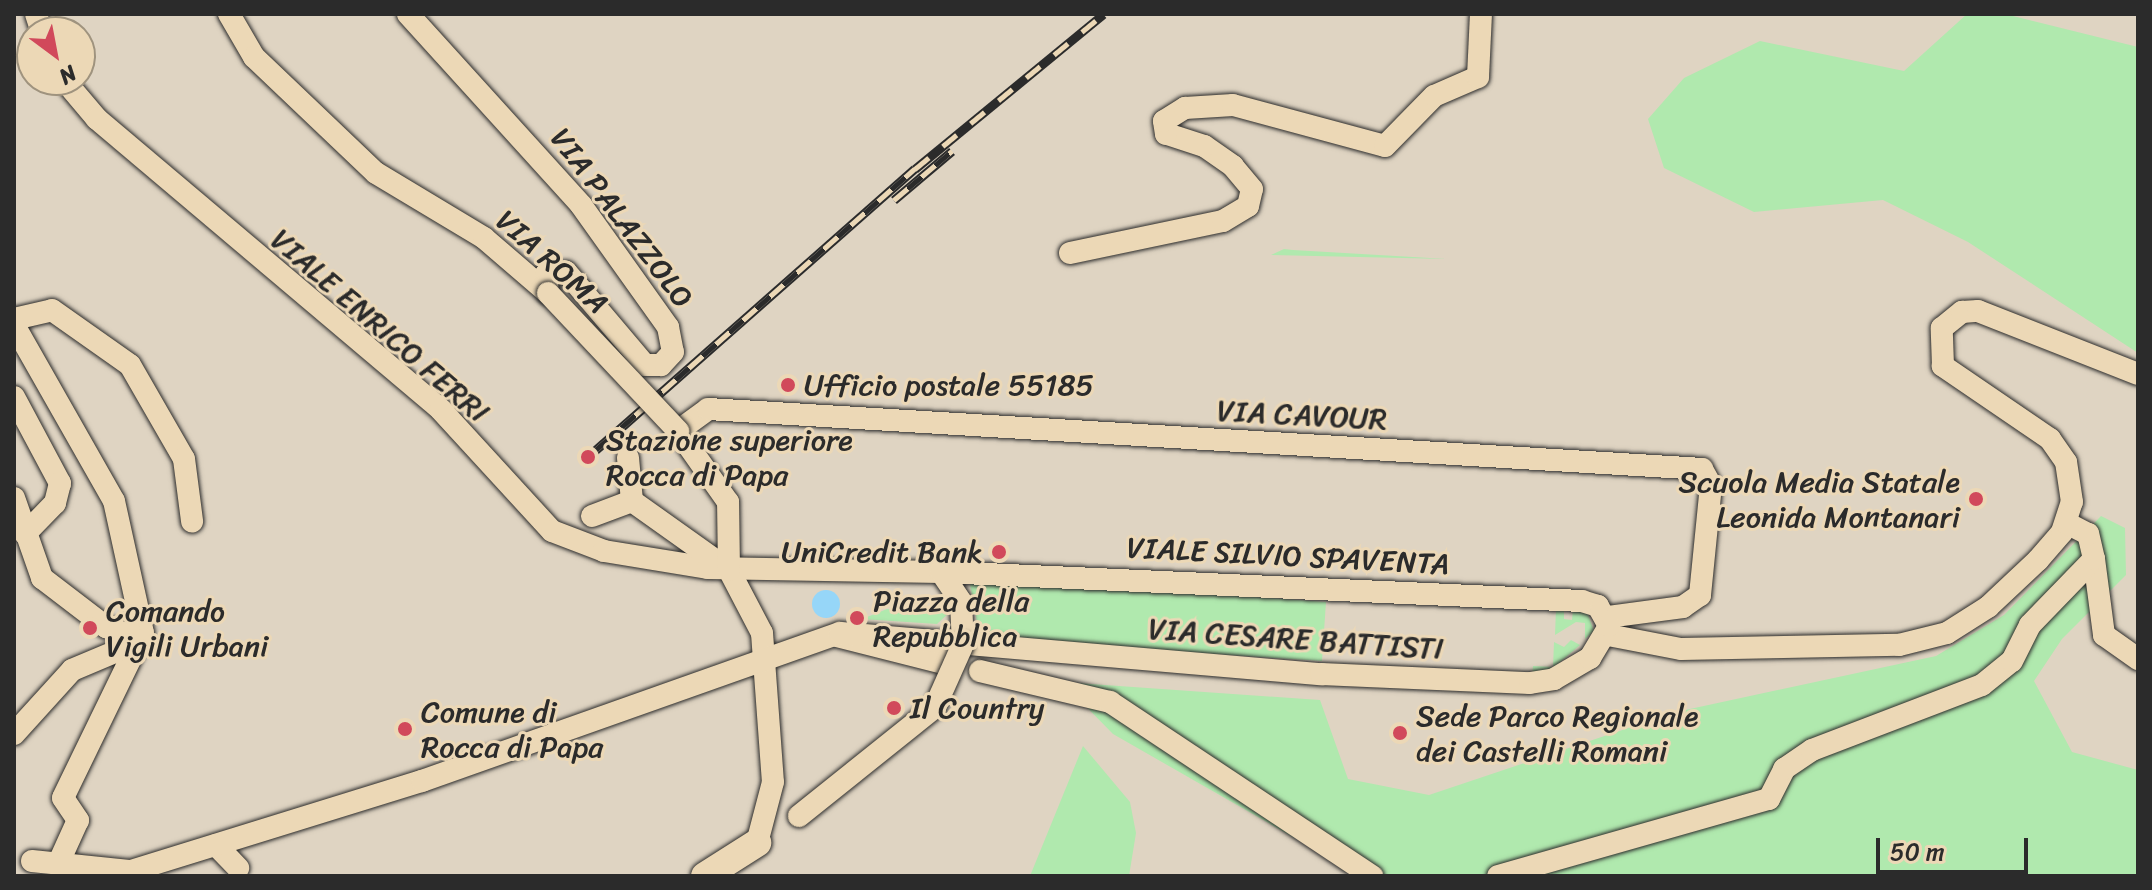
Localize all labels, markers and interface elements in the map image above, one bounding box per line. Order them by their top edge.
north arrow [16,16,96,96]
text: N [51,55,85,96]
street label: VIA PALAZZOLO [543,122,701,314]
street label: VIA ROMA [488,202,616,322]
street label: VIALE ENRICO FERRI [264,222,496,430]
place label: Ufficio postale 55185 [804,367,1094,403]
marker: Ufficio postale 55185 [779,376,797,394]
street label: VIA CAVOUR [1216,393,1388,437]
place label: Stazione superiore Rocca di Papa [606,422,855,492]
marker: Stazione superiore Rocca di Papa [577,446,599,468]
place label: Scuola Media Statale Leonida Montanari [1678,464,1960,534]
marker: Scuola Media Statale Leonida Montanari [1967,490,1985,508]
street label: VIALE SILVIO SPAVENTA [1122,529,1454,583]
place label: UniCredit Bank [781,534,983,570]
marker: UniCredit Bank [990,543,1008,561]
place label: Piazza della Repubblica [873,583,1029,654]
place label: Comando Vigili Urbani [106,593,268,664]
marker: Piazza della Repubblica [848,609,866,627]
street label: VIA CESARE BATTISTI [1147,611,1445,667]
marker: Comando Vigili Urbani [81,619,99,637]
place label: Il Country [910,690,1045,726]
place label: Comune di Rocca di Papa [421,694,603,764]
place label: Sede Parco Regionale dei Castelli Romani [1416,698,1700,768]
marker: Il Country [885,699,903,717]
marker: Comune di Rocca di Papa [396,720,414,738]
marker: Sede Parco Regionale dei Castelli Romani [1391,724,1409,742]
scale bar [1880,822,2032,872]
text: 50 m [1890,831,1945,873]

